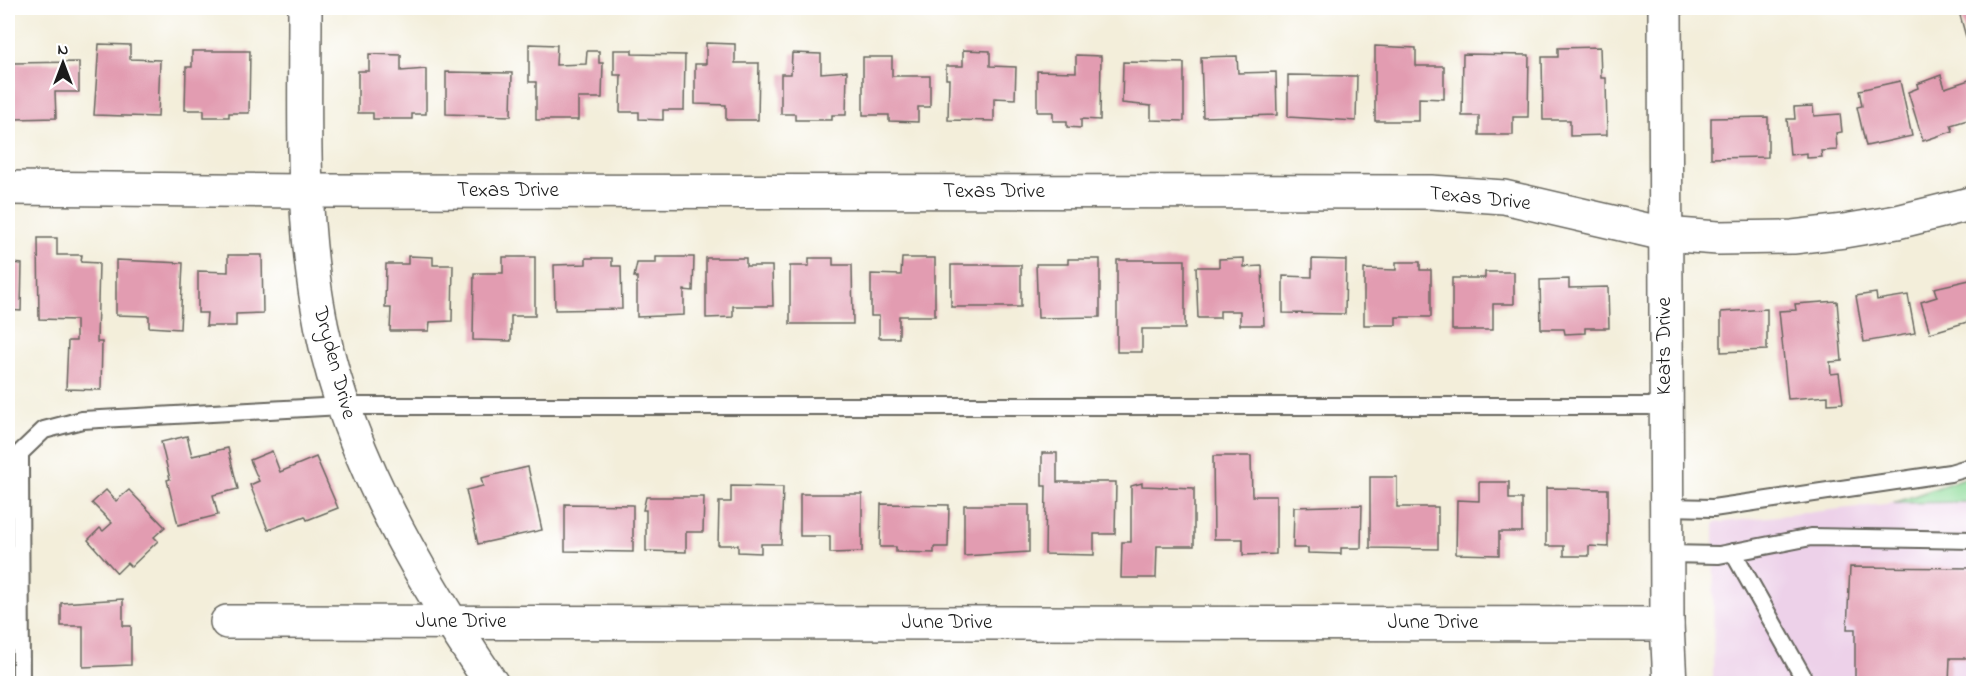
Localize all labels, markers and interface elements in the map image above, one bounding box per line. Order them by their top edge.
north arrow [33,33,93,93]
text: N [58,38,69,62]
street label: Texas Drive [457,176,560,206]
street label: Texas Drive [943,177,1046,207]
street label: Texas Drive [1428,179,1533,219]
street label: Keats Drive [1650,297,1680,395]
street label: Dryden Drive [302,303,364,423]
street label: June Drive [415,607,507,637]
street label: June Drive [901,608,993,638]
street label: June Drive [1387,608,1479,638]

